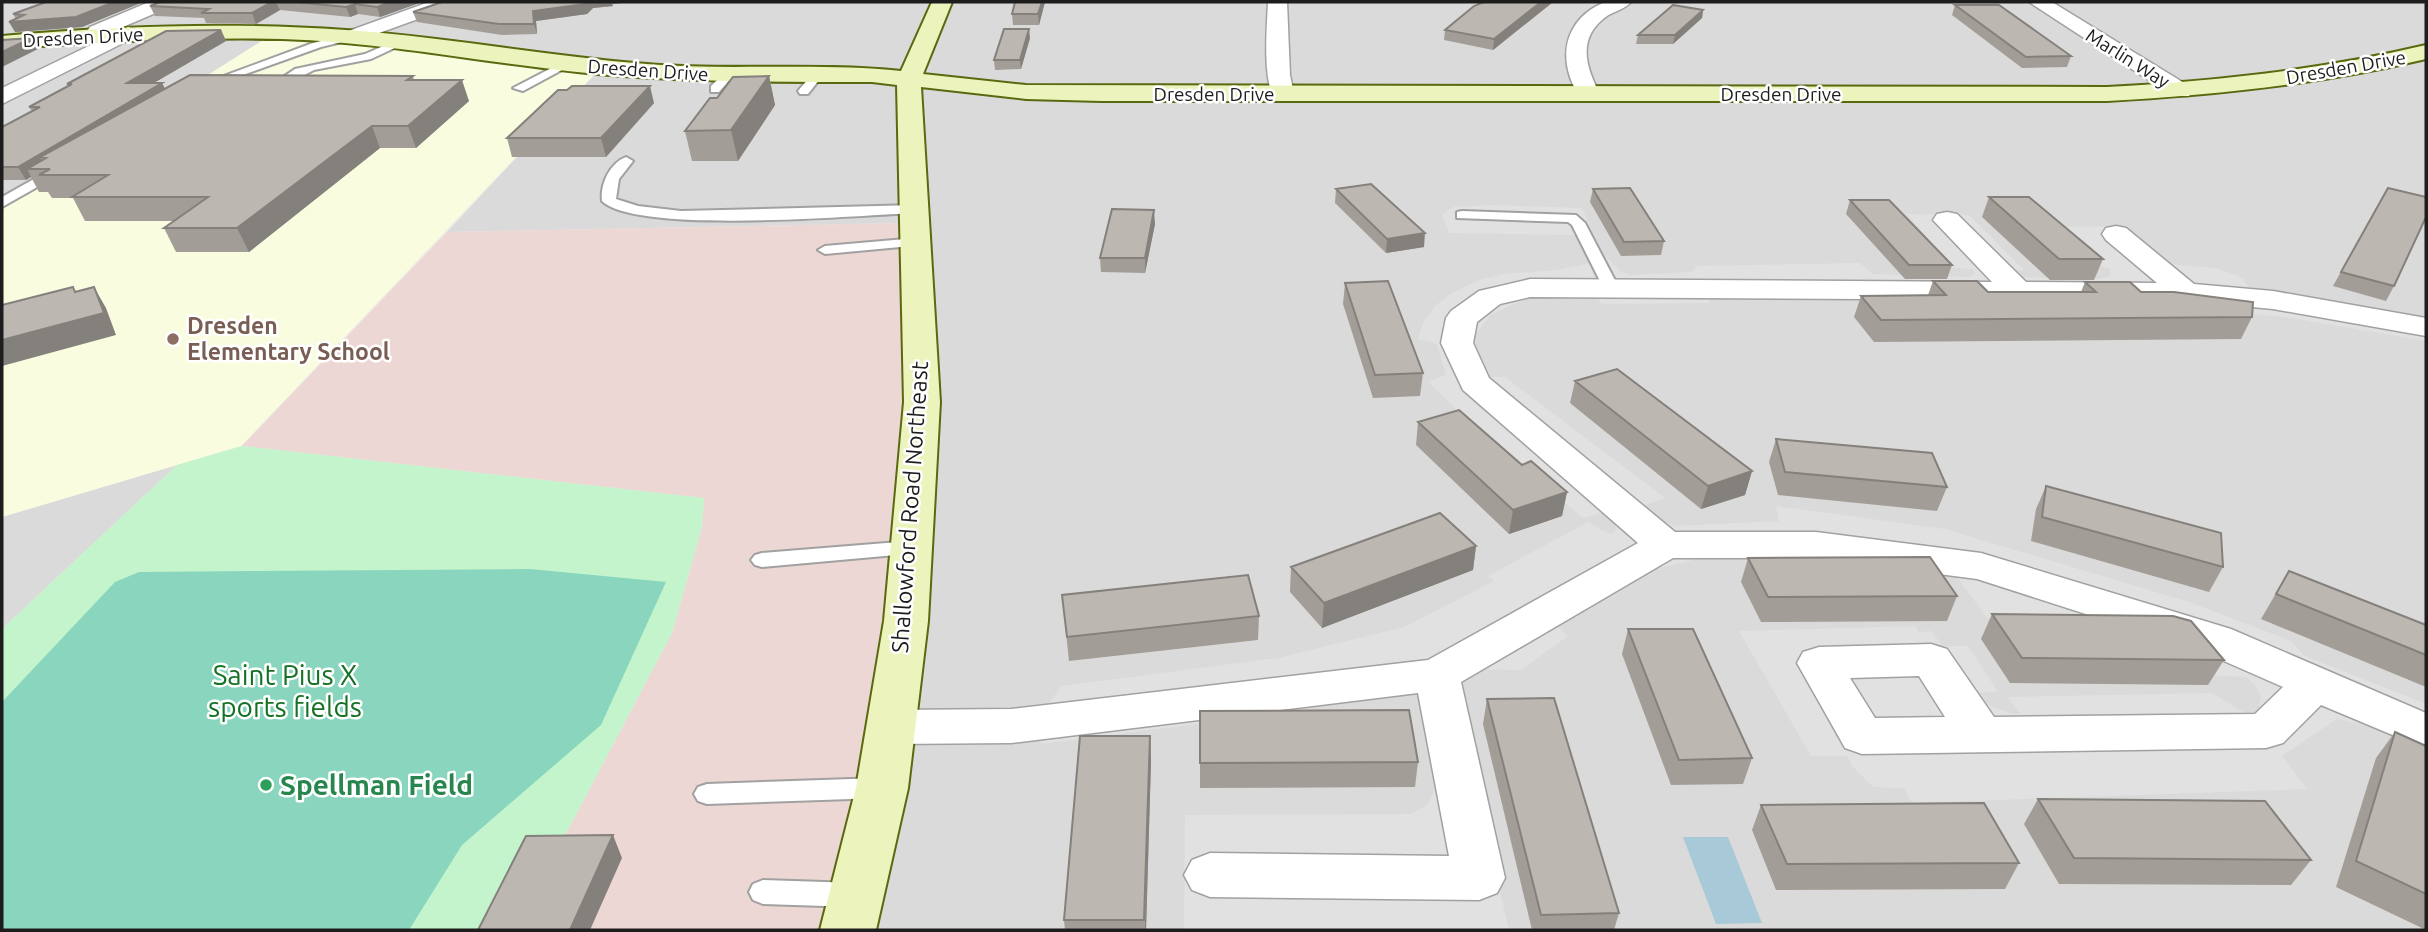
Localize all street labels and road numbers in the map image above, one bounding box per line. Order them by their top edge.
street label: Dresden Drive [22,23,144,51]
street label: Marlin Way [2082,24,2174,92]
street label: Dresden Drive [2284,46,2408,88]
street label: Dresden Drive [587,55,709,85]
street label: Dresden Drive [1153,83,1275,105]
street label: Dresden Drive [1720,83,1842,105]
street label: Shallowford Road Northeast [887,360,932,654]

